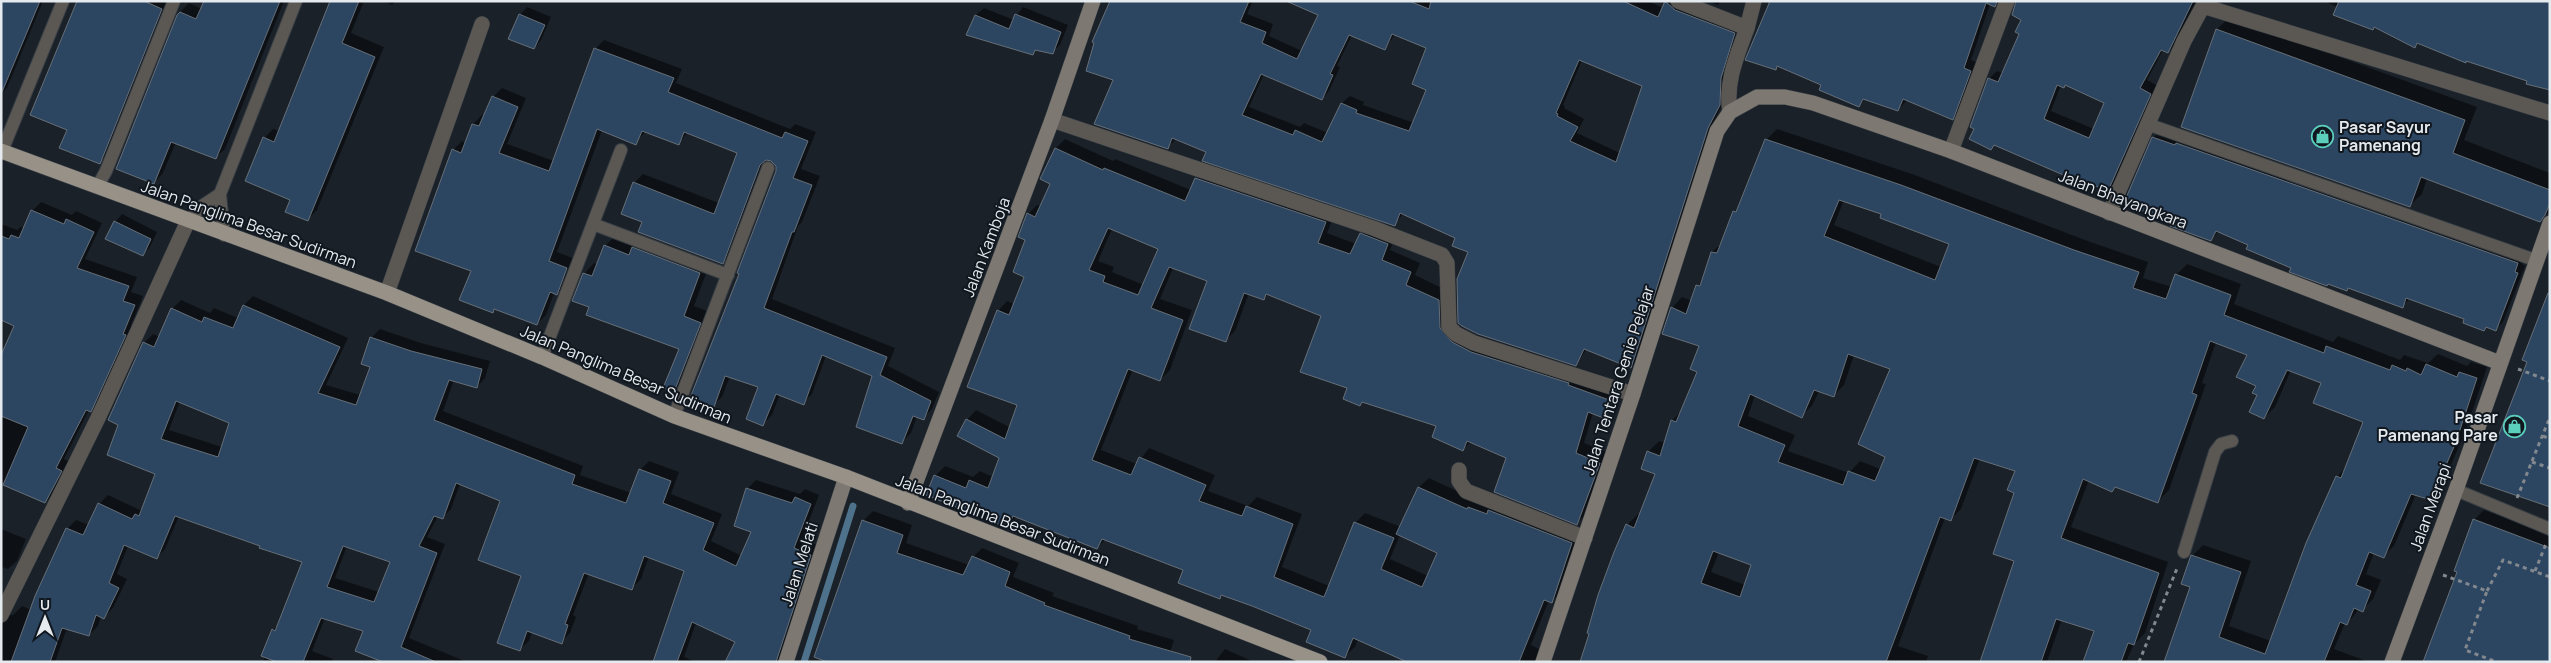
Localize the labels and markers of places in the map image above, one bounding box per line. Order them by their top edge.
place label: Pasar Sayur Pamenang [2339,116,2430,156]
shop icon: Pasar Sayur Pamenang [2311,124,2335,148]
place label: Pasar Pamenang Pare [2378,406,2498,446]
shop icon: Pasar Pamenang Pare [2502,414,2526,438]

